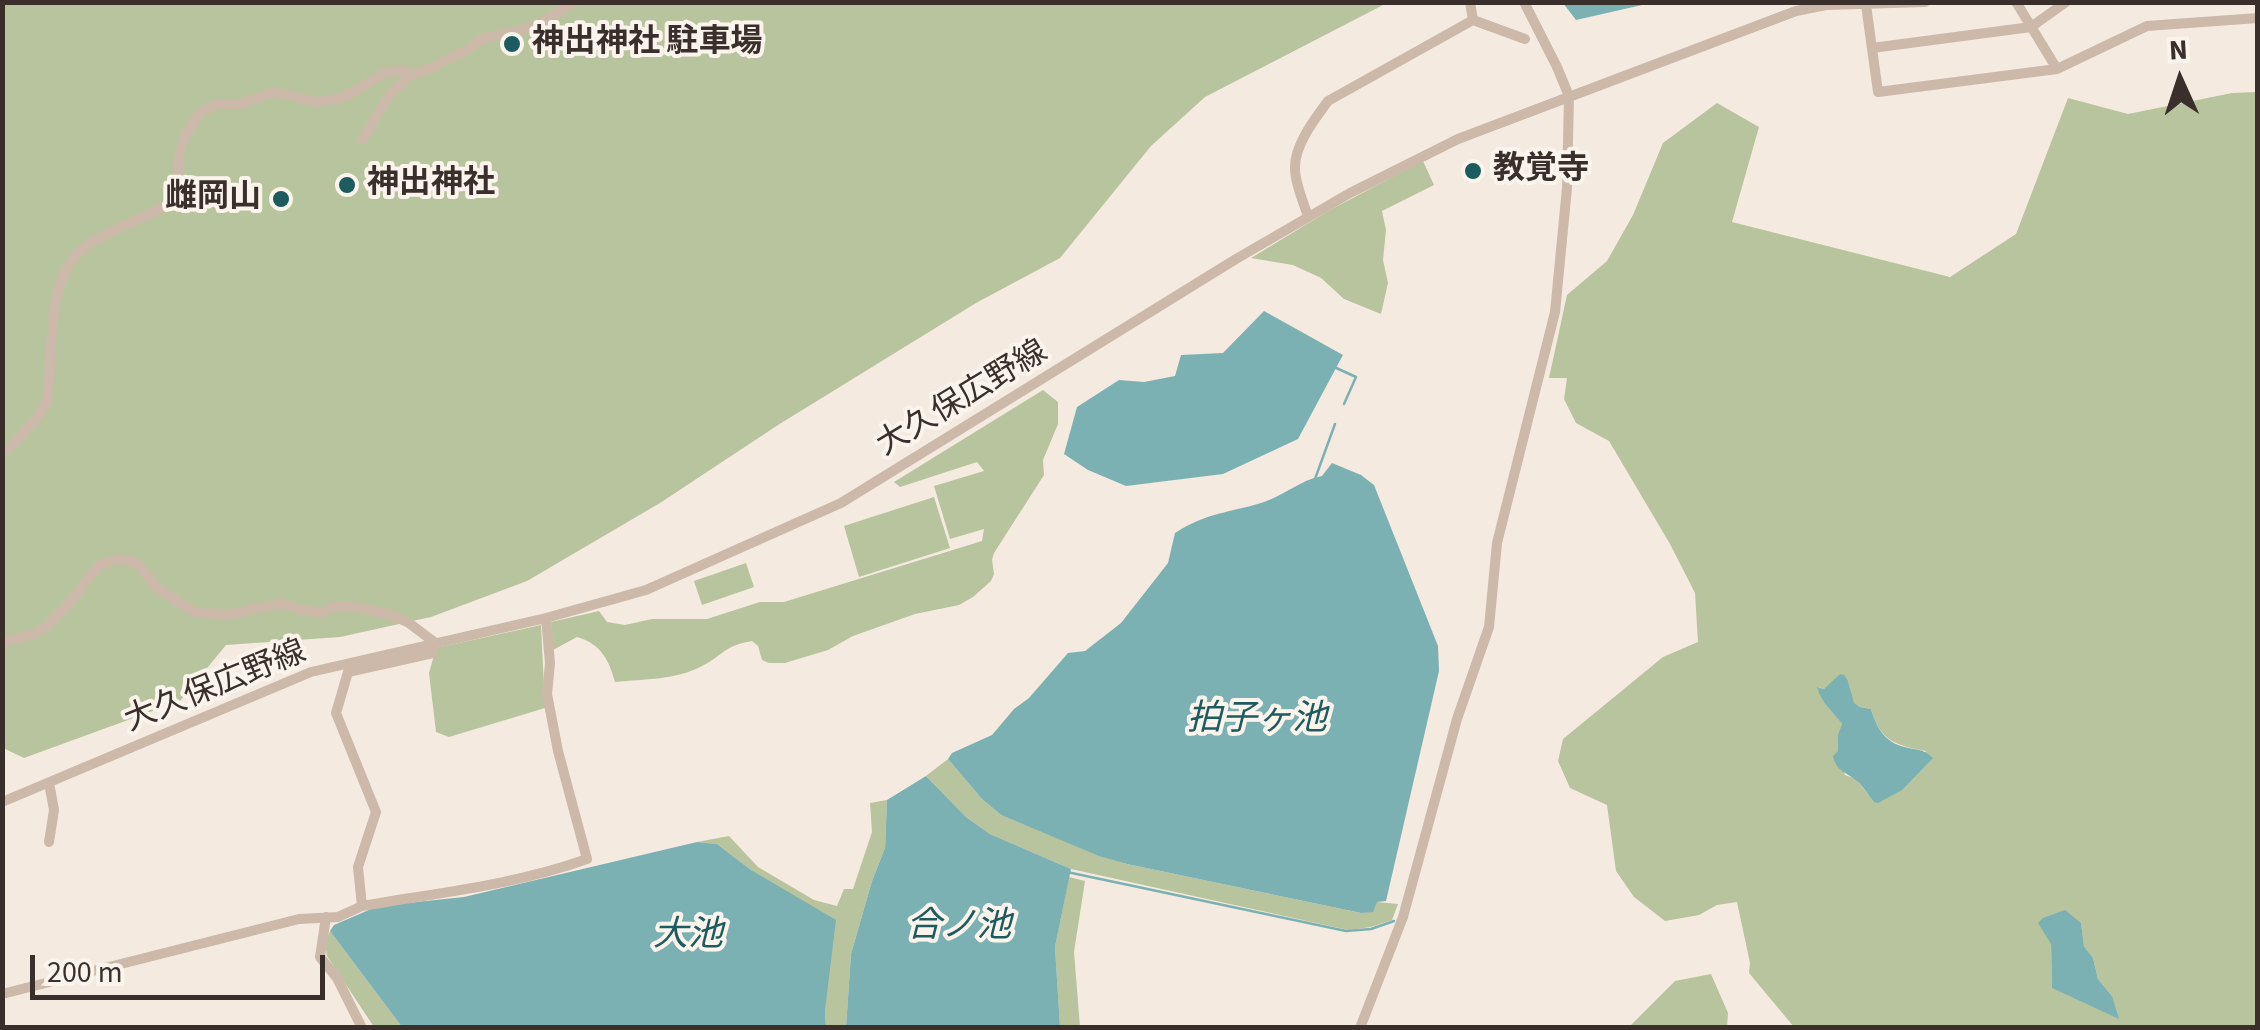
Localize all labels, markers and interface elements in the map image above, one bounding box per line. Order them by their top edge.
place label: 神出神社 駐車場 [532,25,762,63]
north arrow [2130,30,2230,130]
text: N [2168,30,2189,71]
marker: 神出神社 駐車場 [501,33,523,55]
place label: 教覚寺 [1493,152,1589,190]
marker: 教覚寺 [1462,160,1484,182]
place label: 神出神社 [367,166,495,204]
marker: 神出神社 [336,174,358,196]
place label: 雌岡山 [165,180,261,218]
marker: 雌岡山 [270,188,292,210]
street label: 大久保広野線 [871,334,1055,466]
street label: 大久保広野線 [120,634,312,742]
water label: 拍子ヶ池 [1187,700,1327,742]
water label: 合ノ池 [907,907,1011,949]
water label: 大池 [653,916,723,958]
scale bar [35,935,330,997]
text: 200 m [47,951,123,994]

